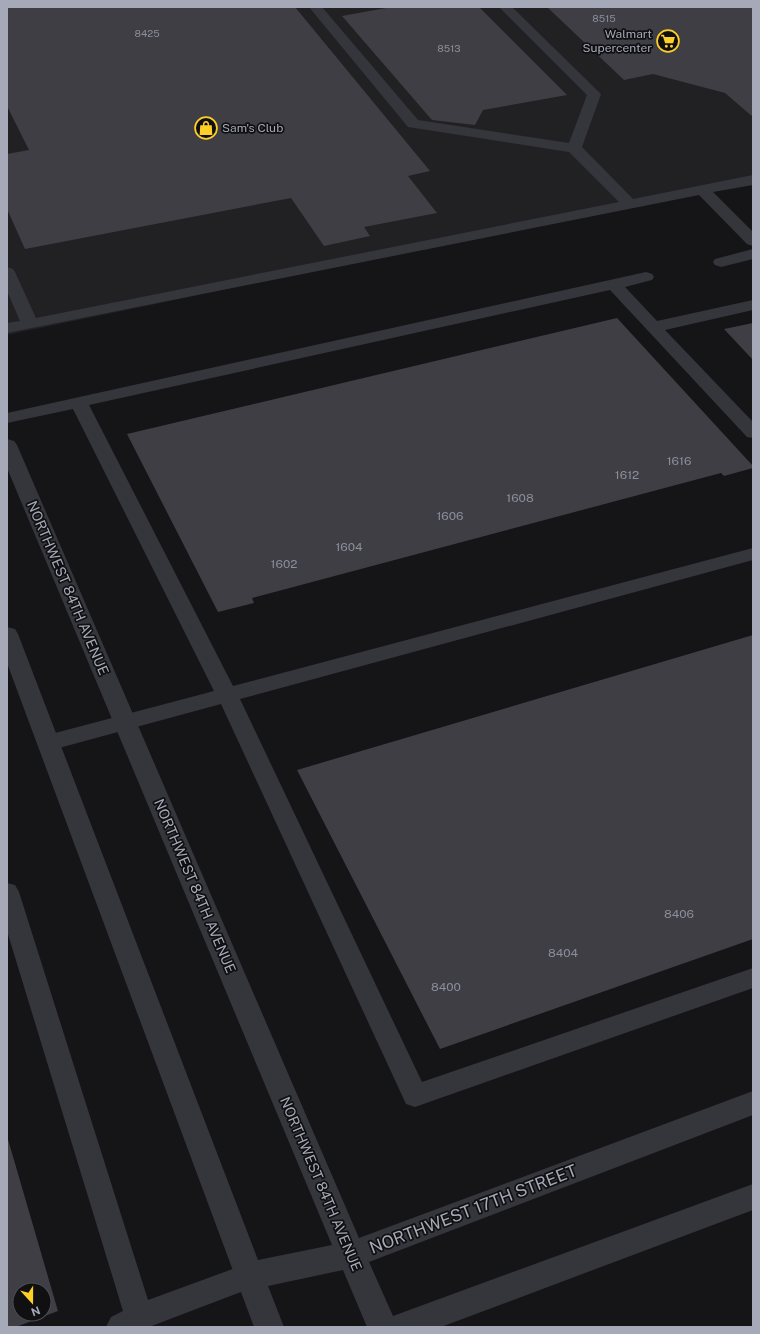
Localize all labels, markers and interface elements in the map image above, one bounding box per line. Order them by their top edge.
house number: 8515 [592,12,616,24]
house number: 8425 [134,27,160,39]
place label: Walmart Supercenter [582,27,652,55]
supermarket icon: Walmart Supercenter [655,28,681,54]
house number: 8513 [437,42,461,54]
shop icon: Sam's Club [193,115,219,141]
place label: Sam's Club [222,121,283,135]
house number: 1616 [667,454,691,468]
house number: 1612 [615,468,639,482]
house number: 1608 [506,491,534,505]
street label: NORTHWEST 84TH AVENUE [24,498,112,678]
house number: 1606 [436,509,464,523]
house number: 1604 [335,540,363,554]
house number: 1602 [271,557,297,571]
street label: NORTHWEST 84TH AVENUE [151,796,239,976]
house number: 8406 [664,907,694,921]
house number: 8404 [548,946,579,960]
house number: 8400 [431,980,461,994]
street label: NORTHWEST 84TH AVENUE [277,1094,365,1274]
street label: NORTHWEST 17TH STREET [366,1160,580,1258]
north arrow [12,1282,52,1322]
text: N [29,1304,42,1318]

